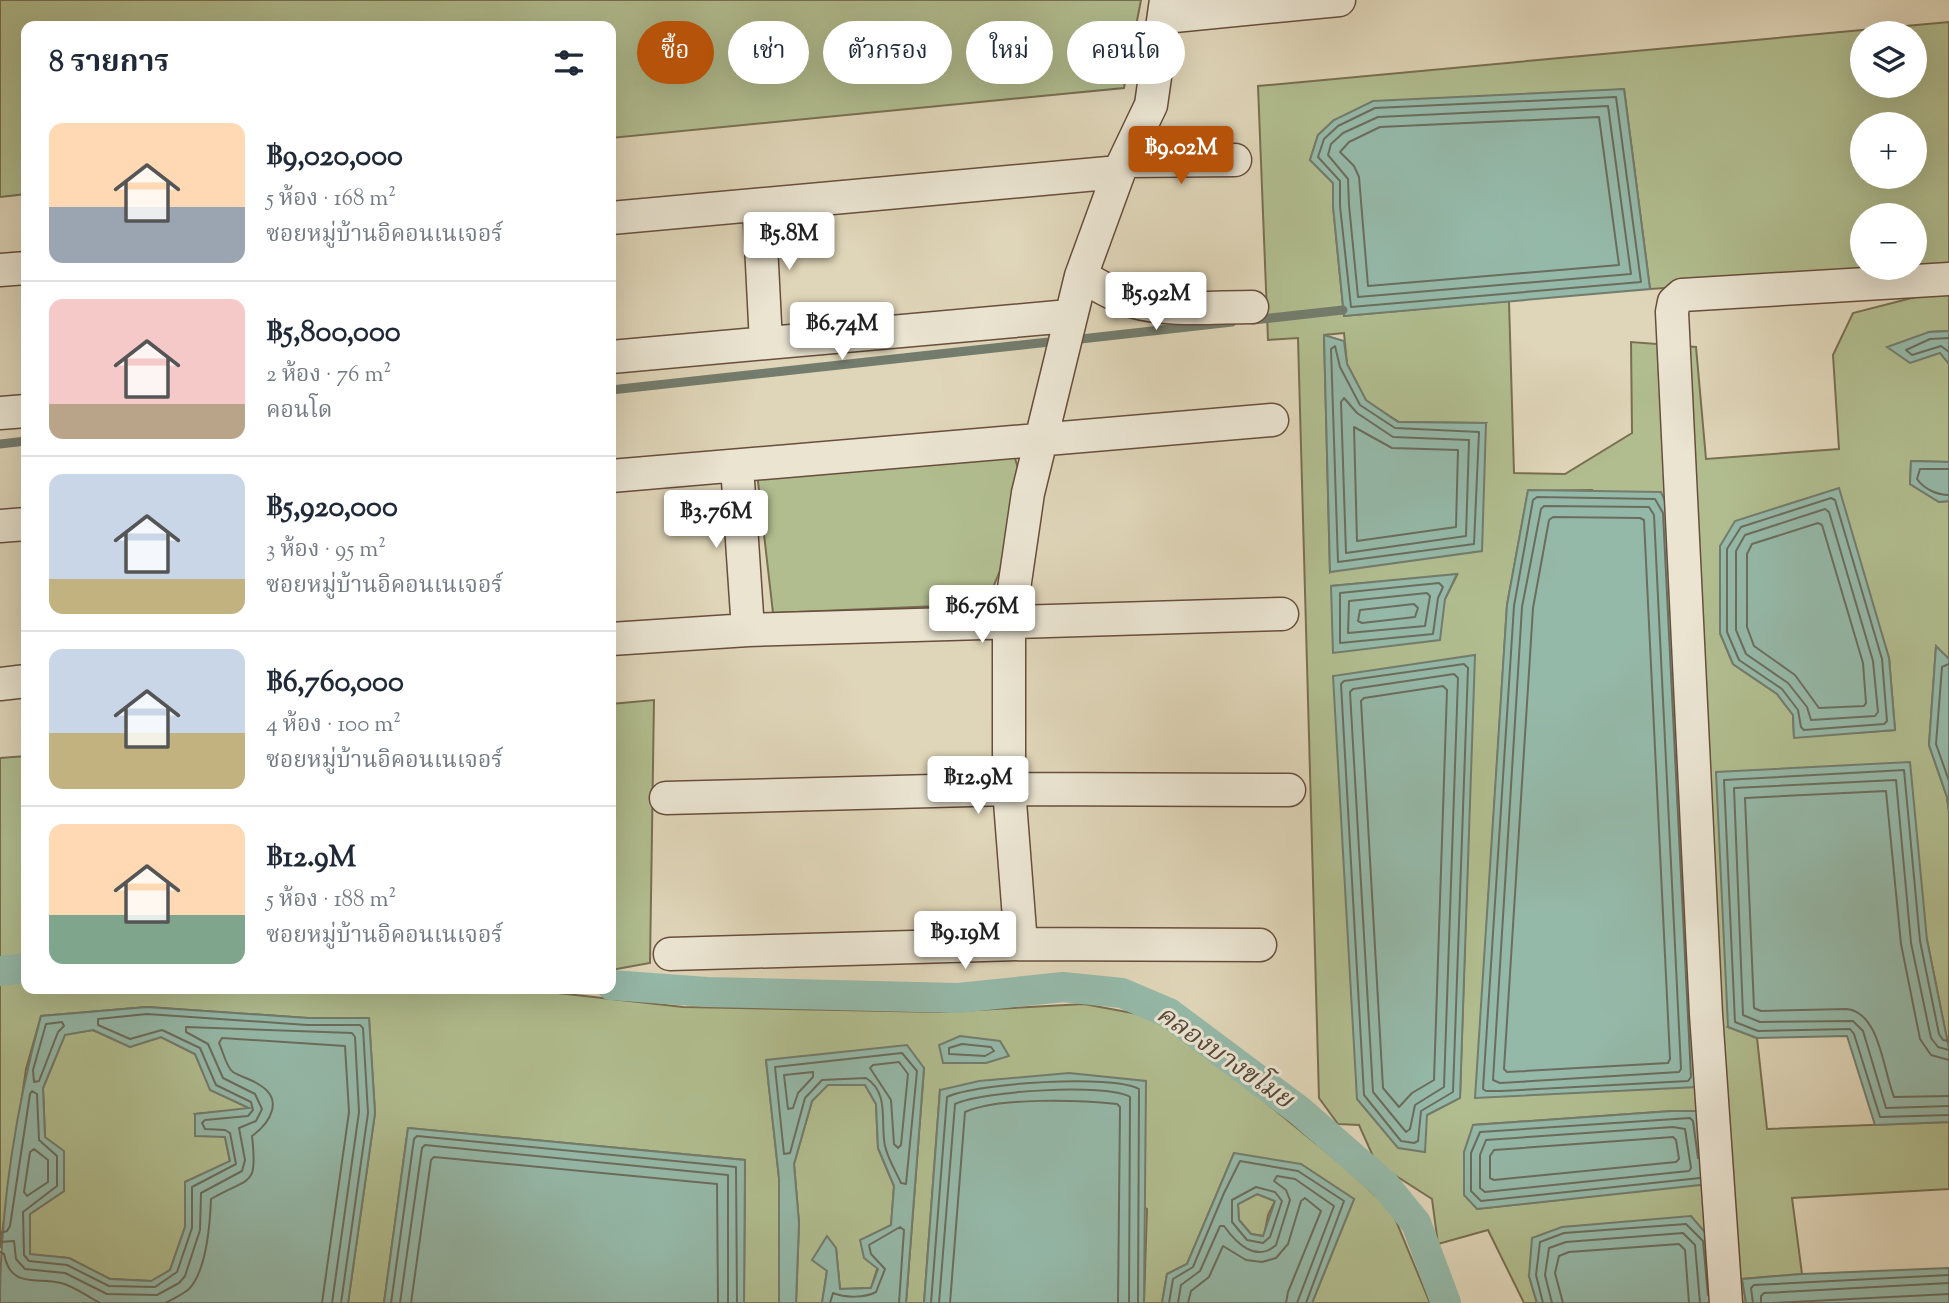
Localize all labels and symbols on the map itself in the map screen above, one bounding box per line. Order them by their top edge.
pin: ฿9.02M [1124,127,1238,186]
pin: ฿5.8M [740,212,838,272]
pin: ฿5.92M [1099,272,1213,332]
pin: ฿6.74M [785,302,899,362]
pin: ฿3.76M [659,490,773,550]
pin: ฿6.76M [925,586,1039,645]
pin: ฿12.9M [921,756,1035,816]
pin: ฿9.19M [908,912,1022,971]
water label: คลองบางขโมย [1148,996,1302,1120]

